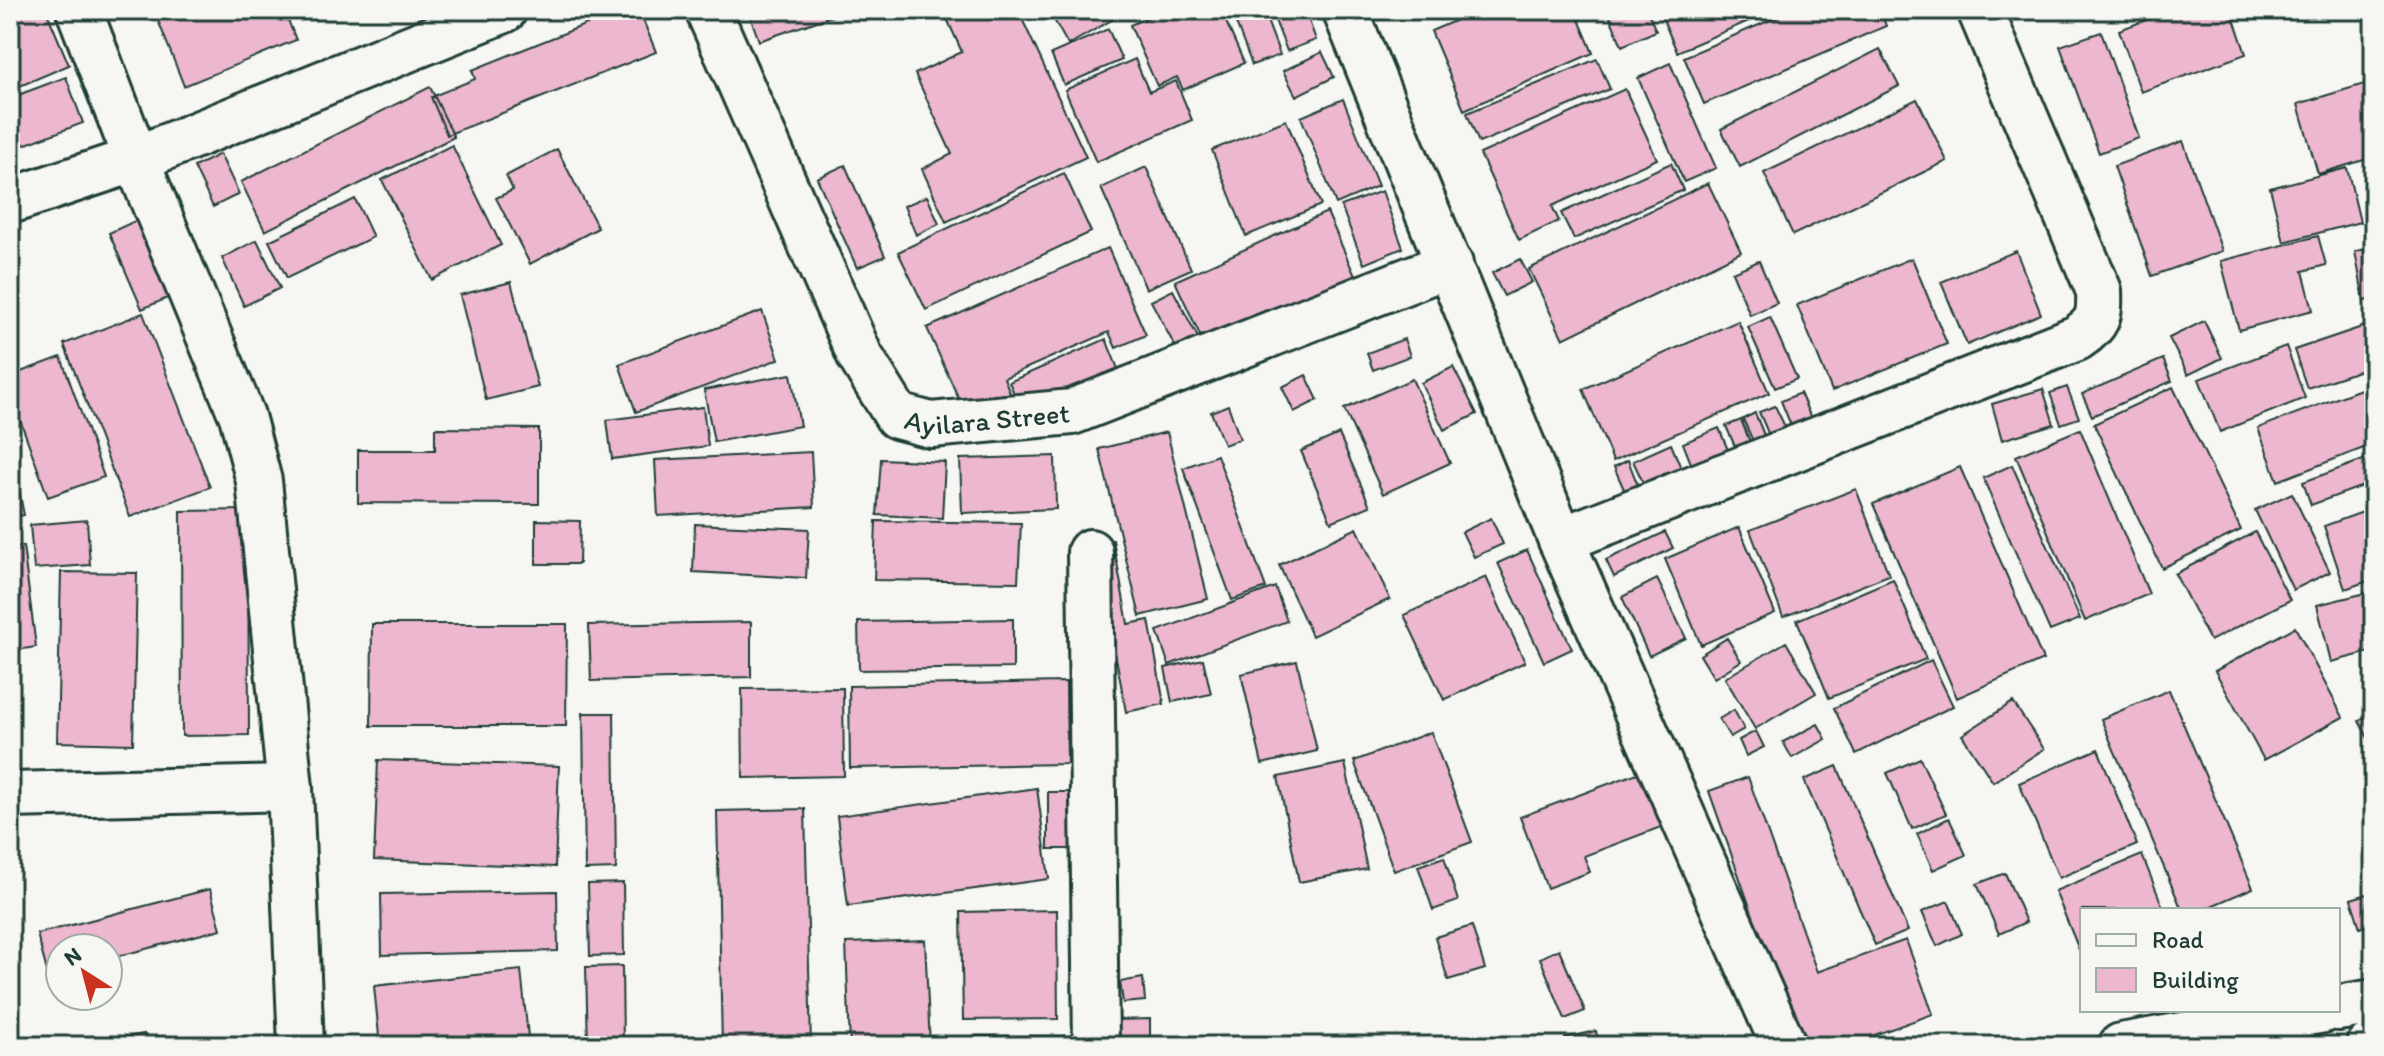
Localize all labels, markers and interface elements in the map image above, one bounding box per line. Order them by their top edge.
street label: Ayilara Street [901,395,1071,443]
legend [2080,908,2340,1012]
text: Road [2152,925,2204,954]
north arrow [44,932,124,1012]
text: N [59,941,86,972]
text: Building [2152,965,2239,994]

